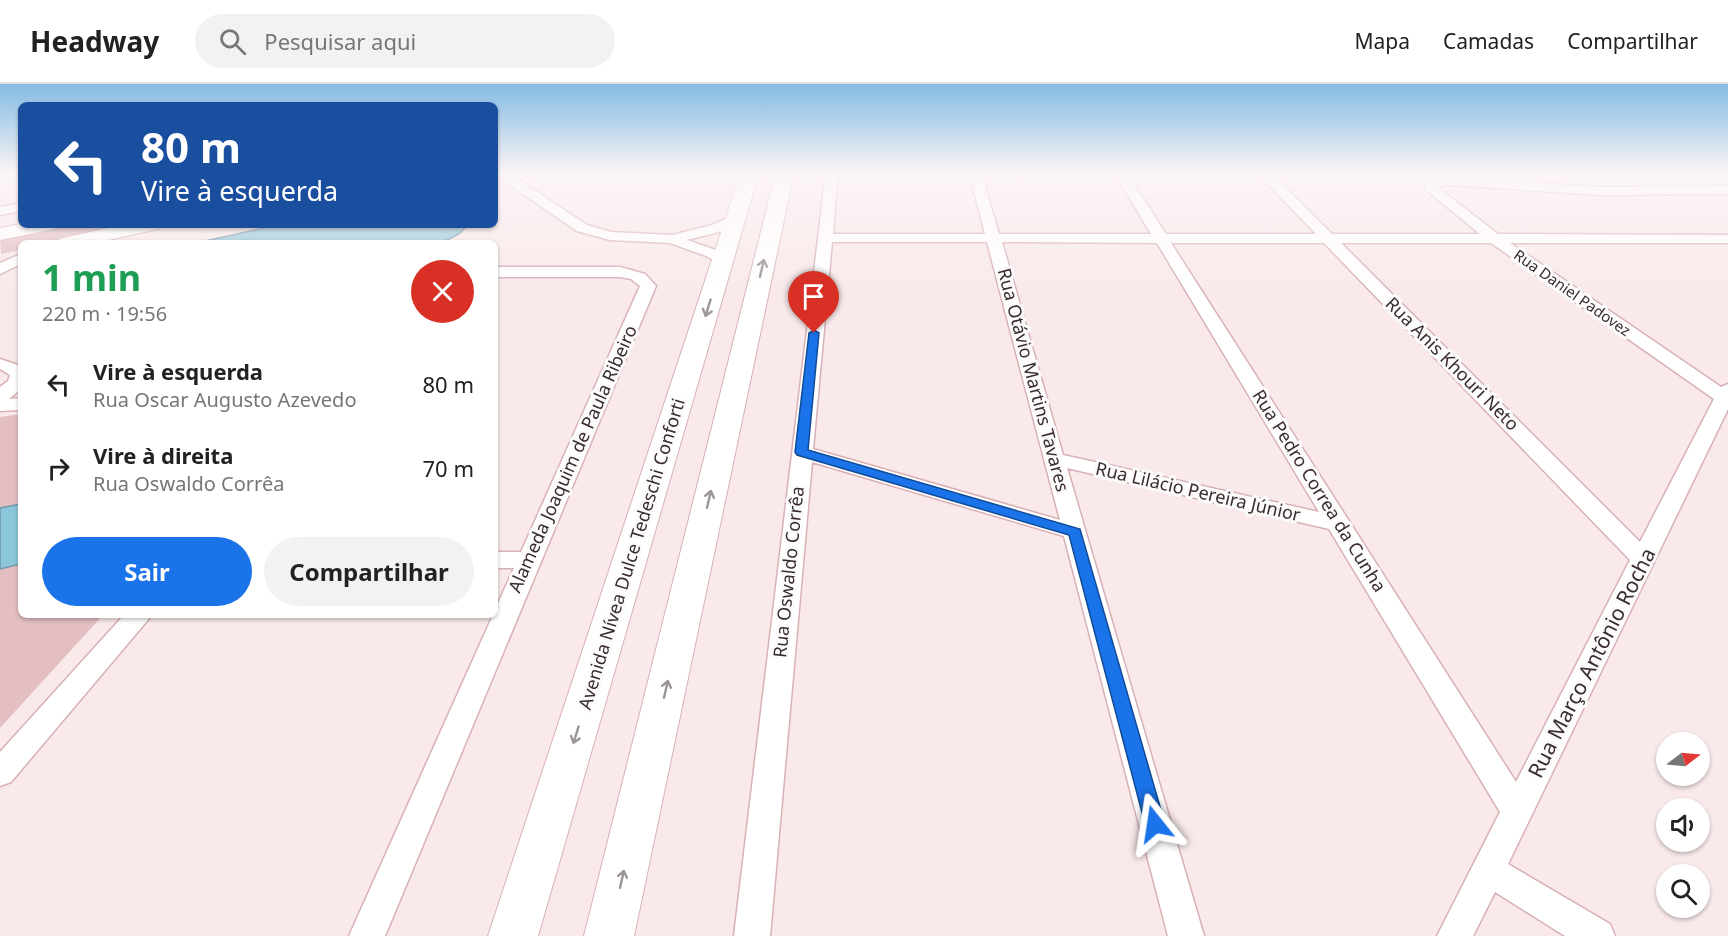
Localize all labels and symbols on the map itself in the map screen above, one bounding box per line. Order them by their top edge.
street label: Rua Daniel Padovez [1510,244,1635,340]
one-way arrow [757,259,769,278]
street label: Rua Otávio Martins Tavares [993,265,1075,494]
pin [788,271,839,333]
street label: Rua Anis Khouri Neto [1381,291,1525,435]
one-way arrow [702,298,713,317]
street label: Alameda Joaquim de Paula Ribeiro [502,321,642,596]
street label: Rua Pedro Correa da Cunha [1248,385,1392,596]
street label: Avenida Nívea Dulce Tedeschi Conforti [572,395,690,712]
street label: Rua Lilácio Pereira Júnior [1093,456,1304,526]
street label: Rua Oswaldo Corrêa [767,485,809,659]
one-way arrow [704,490,716,509]
street label: Rua Março Antônio Rocha [1521,543,1661,782]
one-way arrow [660,680,672,699]
one-way arrow [570,725,581,744]
north arrow [1656,732,1710,786]
position arrow [1123,792,1187,856]
one-way arrow [617,870,628,889]

